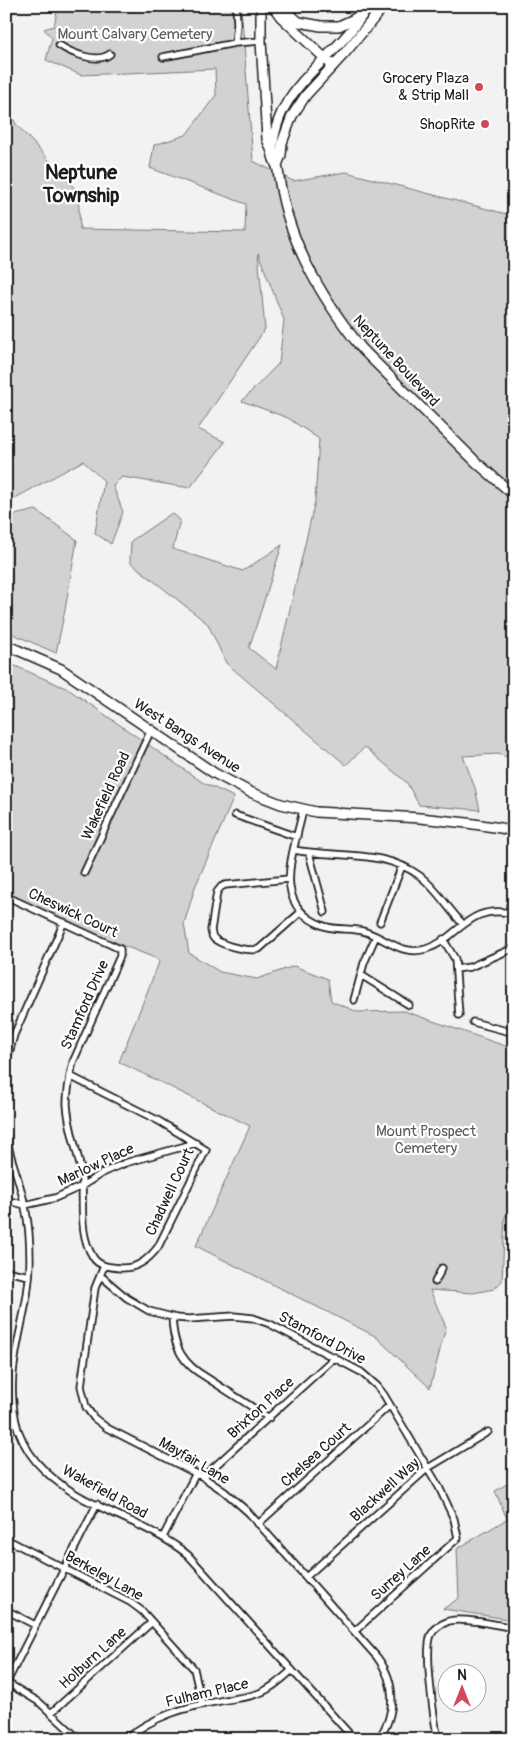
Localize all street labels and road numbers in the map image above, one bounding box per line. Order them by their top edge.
street label: Neptune Boulevard [349,311,443,411]
street label: West Bangs Avenue [130,694,244,778]
street label: Wakefield Road [77,749,135,843]
street label: Cheswick Court [25,884,122,942]
street label: Stamford Drive [57,957,113,1053]
street label: Marlow Place [55,1139,138,1191]
street label: Chadwell Court [141,1144,199,1239]
street label: Stamford Drive [275,1307,369,1369]
street label: Brixton Place [224,1373,299,1443]
street label: Chelsea Court [277,1418,356,1491]
street label: Mayfair Lane [155,1433,233,1489]
street label: Blackwell Way [346,1453,424,1526]
street label: Wakefield Road [59,1461,151,1523]
street label: Surrey Lane [367,1541,436,1605]
street label: Berkeley Lane [62,1547,147,1606]
street label: Holburn Lane [55,1622,131,1693]
street label: Fulham Place [164,1674,251,1712]

